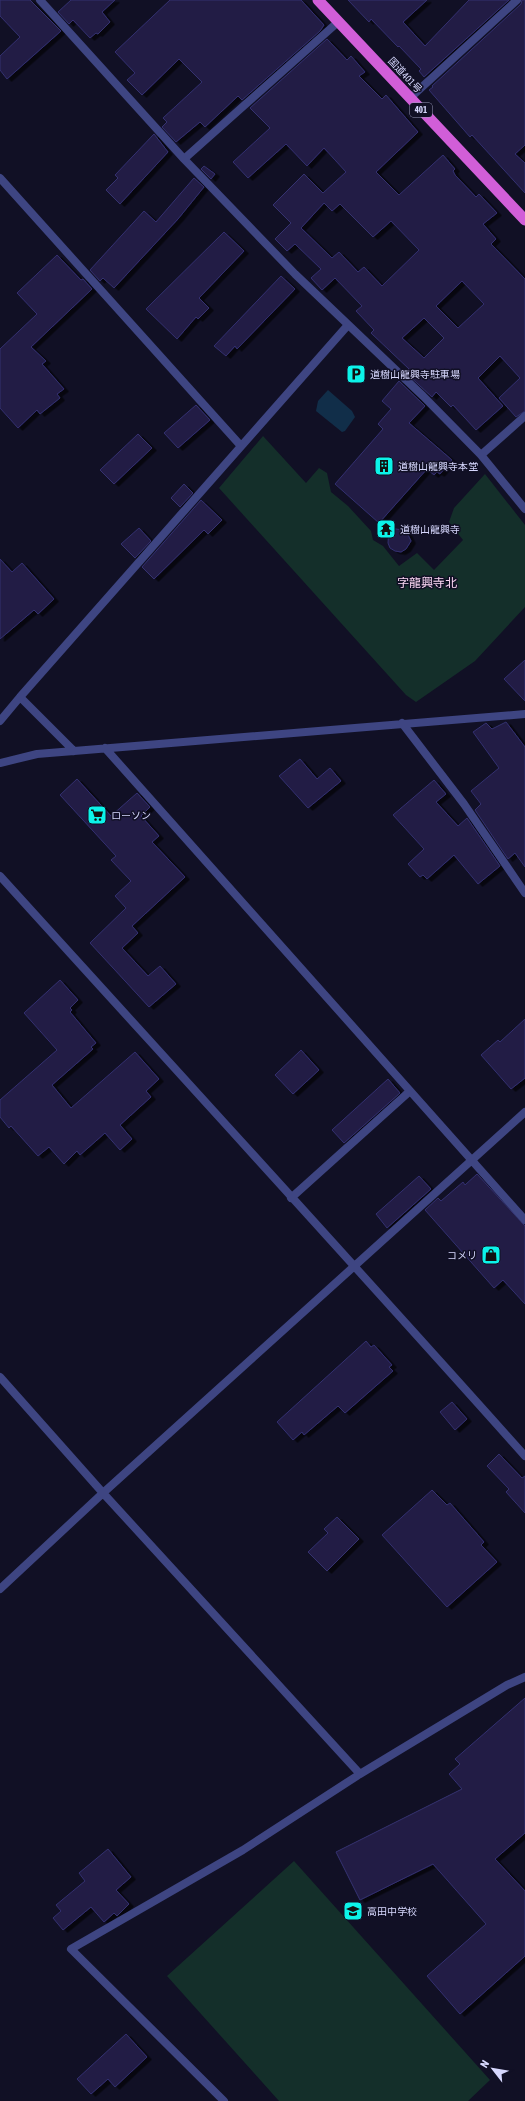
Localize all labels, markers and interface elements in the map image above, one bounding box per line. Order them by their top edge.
street label: 国道401号 [386,55,424,95]
road number: 401 [410,103,432,117]
parking icon: 道樹山龍興寺駐車場 [345,363,367,385]
place label: 道樹山龍興寺駐車場 [370,369,460,380]
building icon: 道樹山龍興寺本堂 [373,455,395,477]
place label: 道樹山龍興寺本堂 [398,461,478,472]
temple icon: 道樹山龍興寺 [375,518,397,540]
place label: 道樹山龍興寺 [400,524,460,535]
district label: 字龍興寺北 [397,576,457,590]
supermarket icon: ローソン [86,804,108,826]
place label: ローソン [111,810,151,821]
shop icon: コメリ [480,1244,502,1266]
place label: コメリ [447,1250,477,1261]
school or university icon: 高田中学校 [342,1900,364,1922]
place label: 高田中学校 [367,1906,417,1917]
north arrow [473,2049,513,2089]
text: N [478,2058,491,2070]

